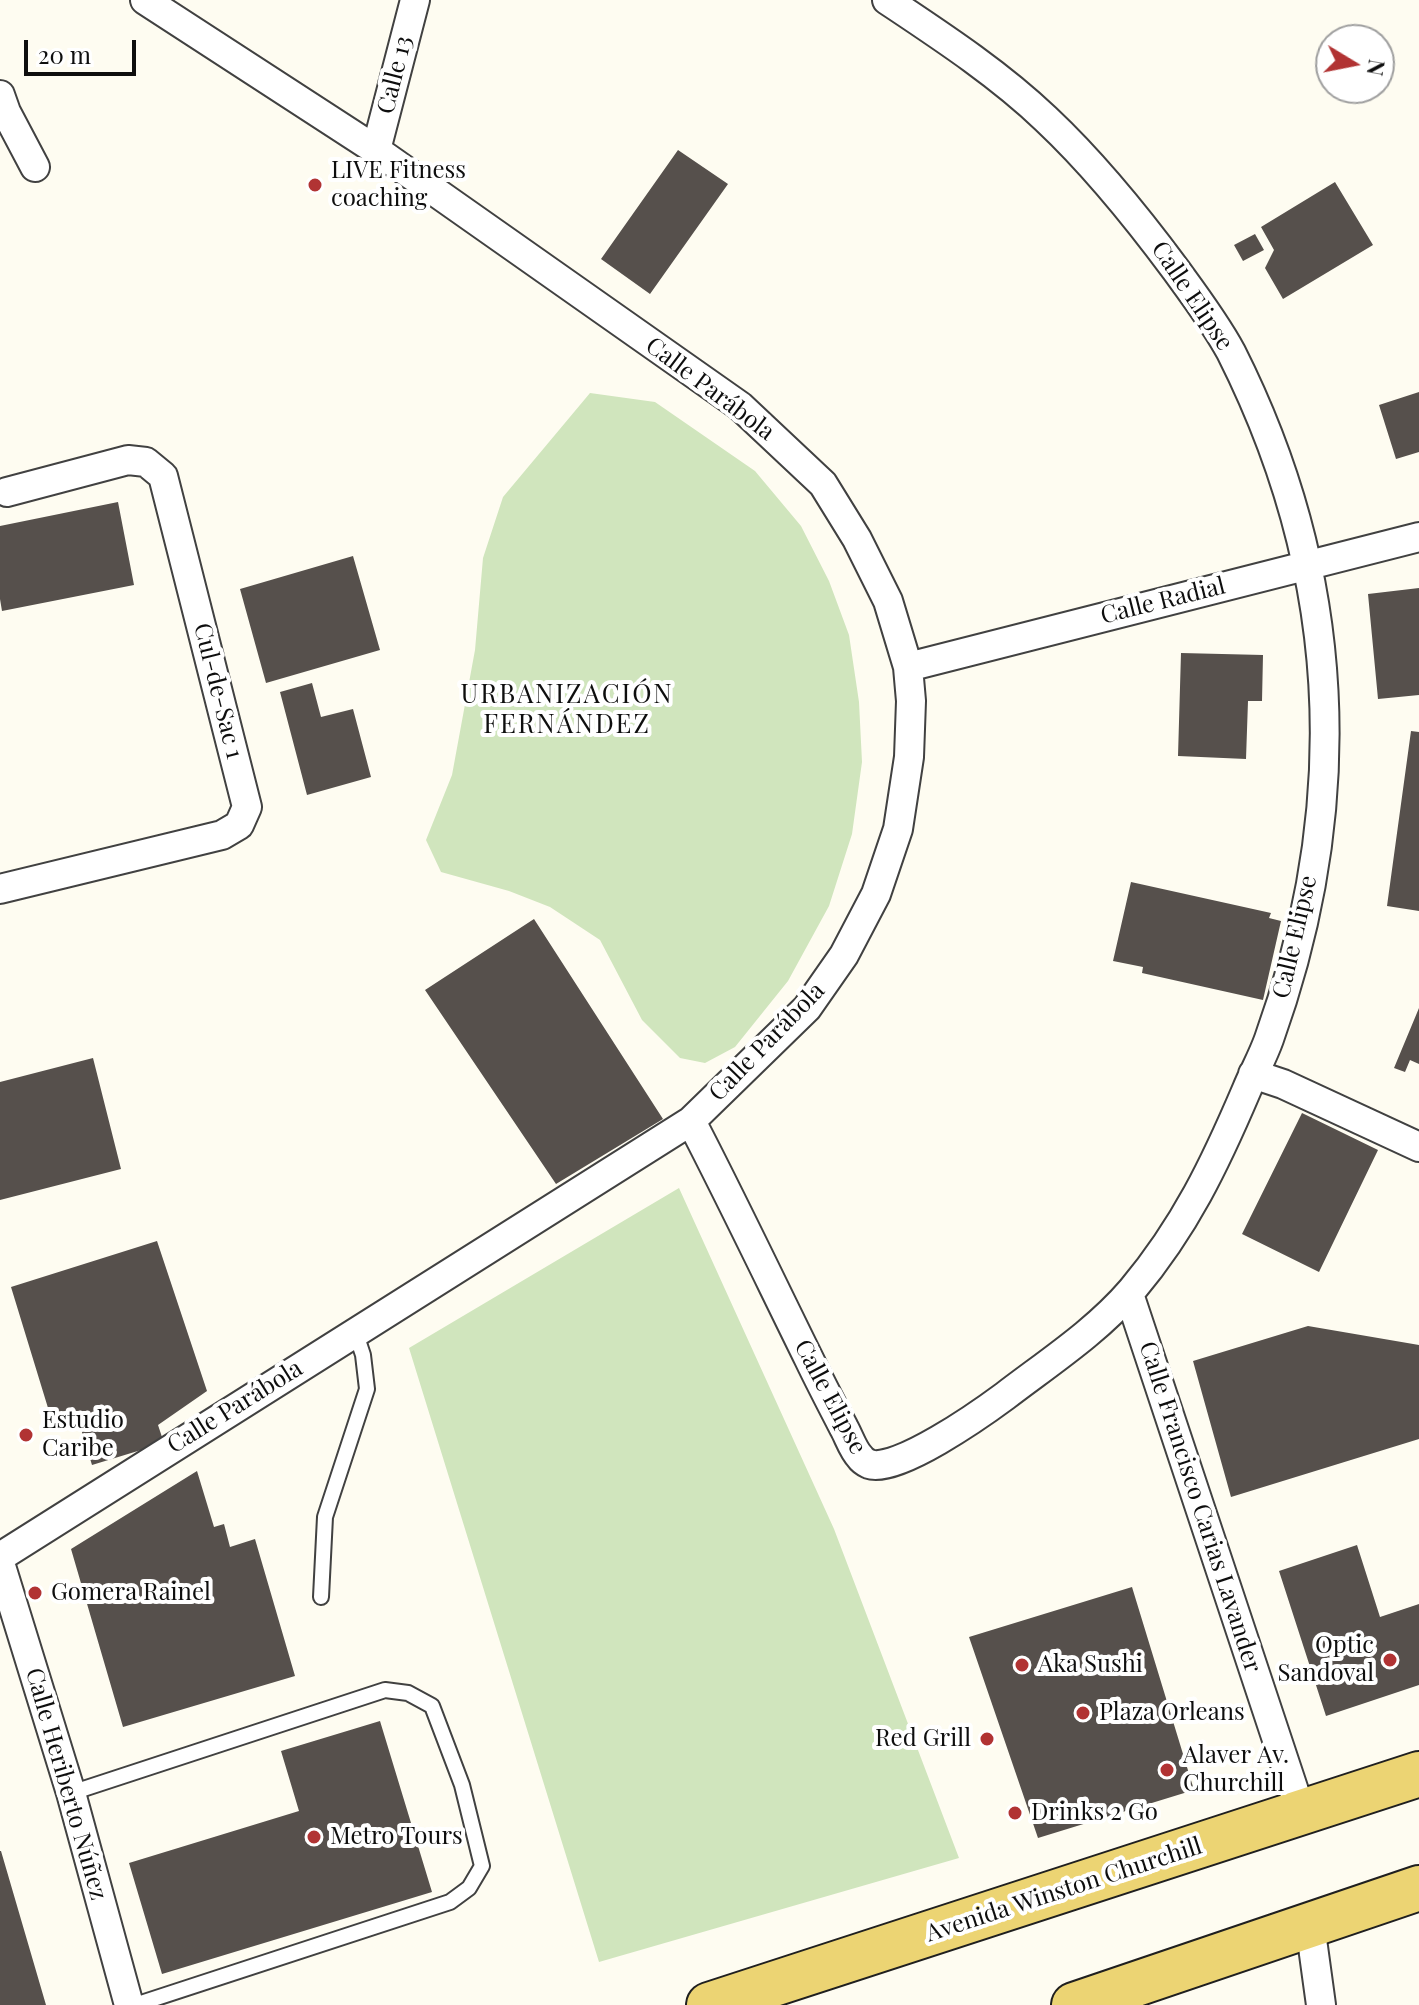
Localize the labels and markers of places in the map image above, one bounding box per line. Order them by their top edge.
place label: LIVE Fitness coaching [331,157,466,213]
marker: LIVE Fitness coaching [306,176,324,194]
place label: Estudio Caribe [42,1407,124,1463]
marker: Estudio Caribe [17,1426,35,1444]
place label: Gomera Rainel [51,1579,211,1607]
marker: Gomera Rainel [26,1584,44,1602]
place label: Optic Sandoval [1277,1632,1374,1688]
place label: Aka Sushi [1038,1651,1143,1679]
marker: Optic Sandoval [1381,1651,1399,1669]
marker: Aka Sushi [1013,1656,1031,1674]
place label: Plaza Orleans [1099,1699,1245,1727]
marker: Plaza Orleans [1074,1704,1092,1722]
place label: Red Grill [875,1725,971,1753]
marker: Red Grill [978,1730,996,1748]
place label: Alaver Av. Churchill [1183,1742,1289,1798]
marker: Alaver Av. Churchill [1158,1761,1176,1779]
place label: Drinks 2 Go [1031,1799,1158,1827]
marker: Drinks 2 Go [1006,1804,1024,1822]
place label: Metro Tours [330,1823,463,1851]
marker: Metro Tours [305,1828,323,1846]

